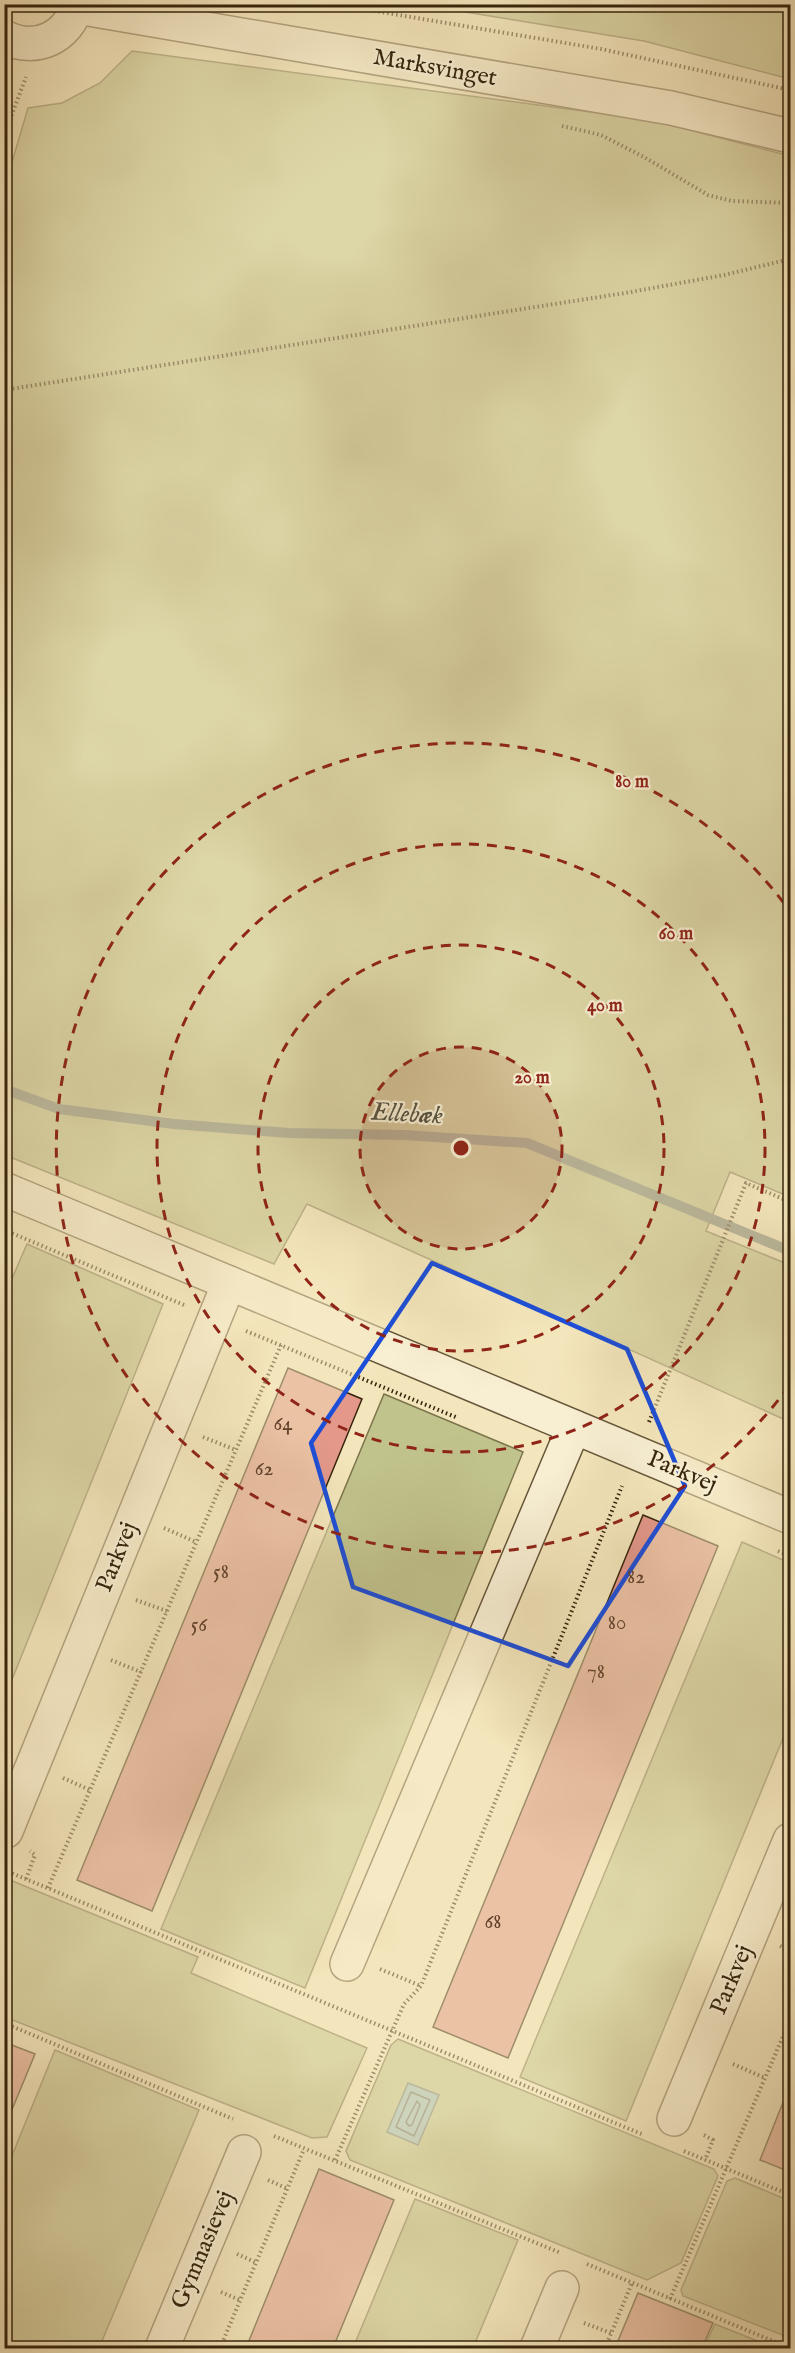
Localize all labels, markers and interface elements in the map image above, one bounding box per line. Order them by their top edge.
street label: Marksvinget [371,42,499,94]
text: 80 m [615,771,649,794]
text: 60 m [659,923,693,946]
text: 40 m [587,995,623,1018]
text: 20 m [514,1067,550,1090]
water label: Ellebæk [369,1096,444,1132]
centre of rings [451,1138,471,1158]
house number: 64 [273,1411,293,1438]
street label: Parkvej [642,1444,722,1500]
house number: 62 [255,1456,274,1483]
street label: Parkvej [89,1517,145,1597]
house number: 58 [213,1559,229,1586]
house number: 82 [627,1564,645,1591]
house number: 80 [608,1610,626,1637]
house number: 56 [191,1612,208,1639]
house number: 78 [587,1659,605,1686]
house number: 68 [484,1909,502,1936]
street label: Parkvej [704,1940,760,2020]
street label: Gymnasievej [164,2186,242,2314]

